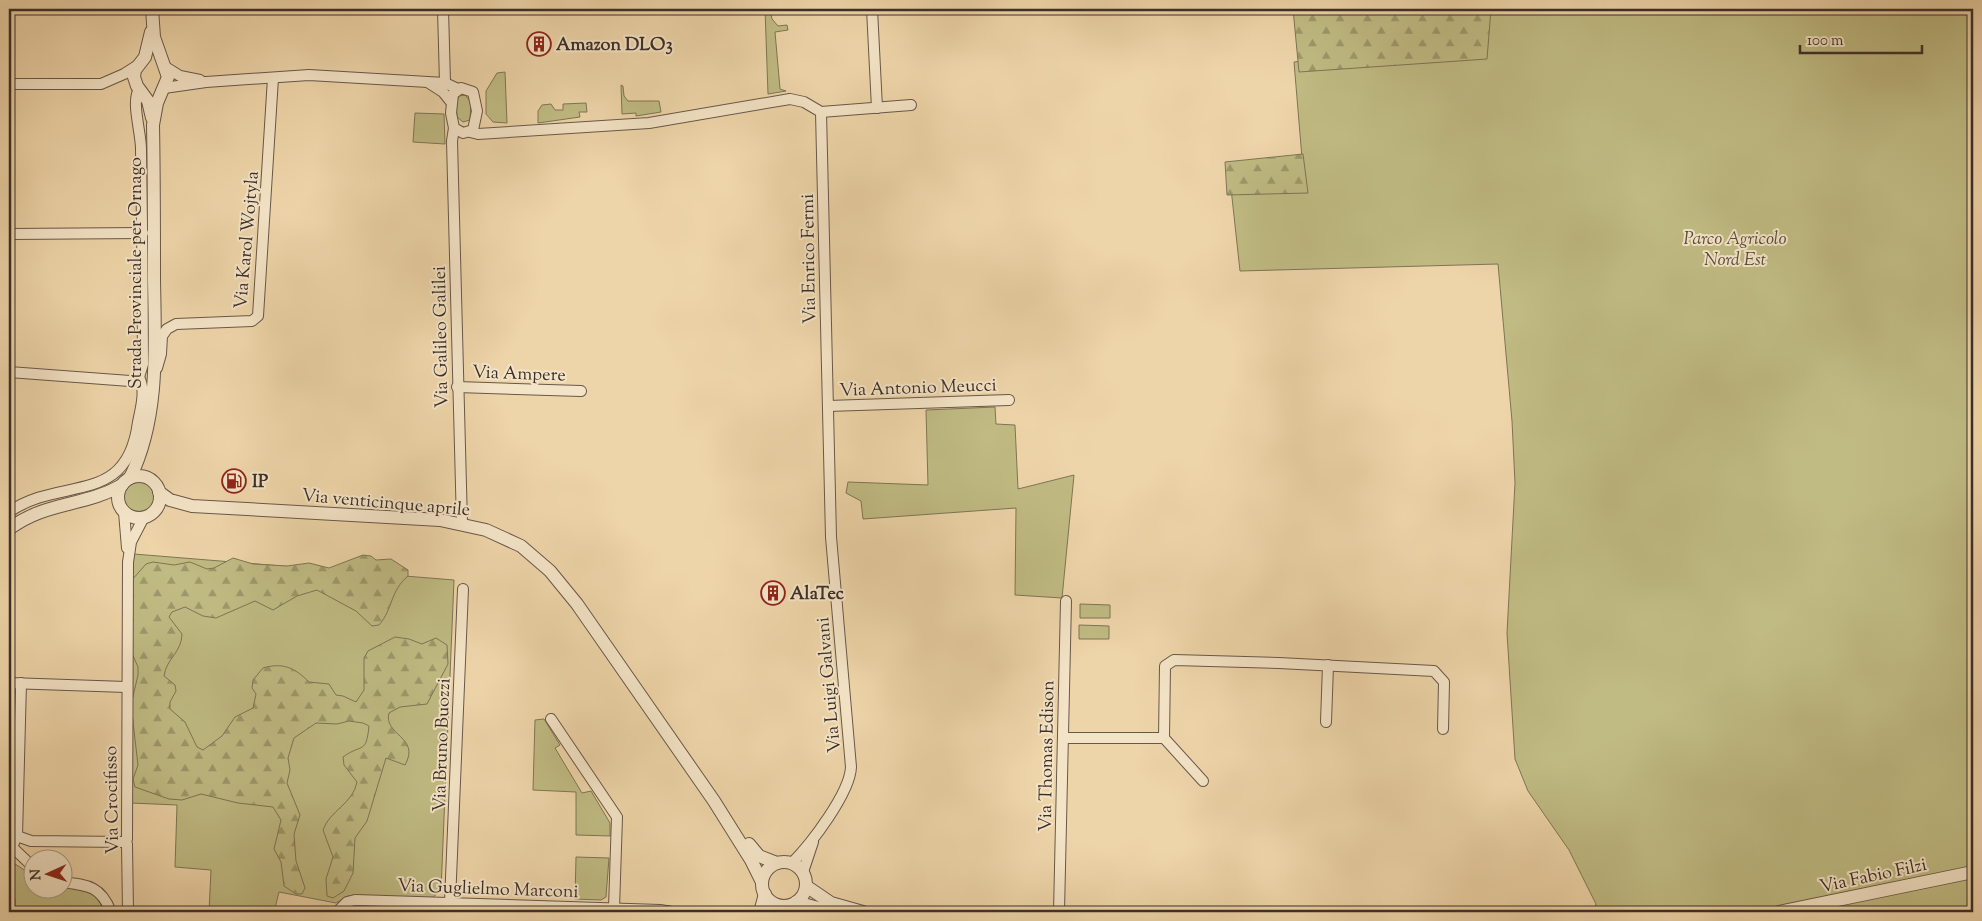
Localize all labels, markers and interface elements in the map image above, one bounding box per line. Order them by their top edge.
scale bar [1800,22,1922,54]
building icon: Amazon DLO3 [526,31,552,57]
text: 100 m [1807,31,1844,52]
place label: Amazon DLO3 [556,33,673,59]
street label: Strada Provinciale per Ornago [124,157,150,389]
street label: Via Karol Wojtyla [229,170,267,310]
street label: Via Enrico Fermi [796,194,824,324]
park label: Parco Agricolo Nord Est [1684,227,1786,274]
street label: Via Galileo Galilei [428,266,456,408]
street label: Via Ampere [472,360,566,390]
street label: Via Antonio Meucci [839,373,997,405]
fuel station icon: IP [221,468,247,494]
place label: IP [252,470,268,496]
street label: Via venticinque aprile [301,484,471,524]
building icon: AlaTec [760,580,786,606]
place label: AlaTec [790,582,845,608]
street label: Via Luigi Galvani [811,616,849,754]
street label: Via Bruno Buozzi [428,678,458,812]
street label: Via Thomas Edison [1034,680,1062,832]
street label: Via Crocifisso [99,745,127,854]
north arrow [22,848,72,898]
street label: Via Fabio Filzi [1817,853,1929,901]
text: N [27,868,47,881]
street label: Via Guglielmo Marconi [397,874,579,906]

